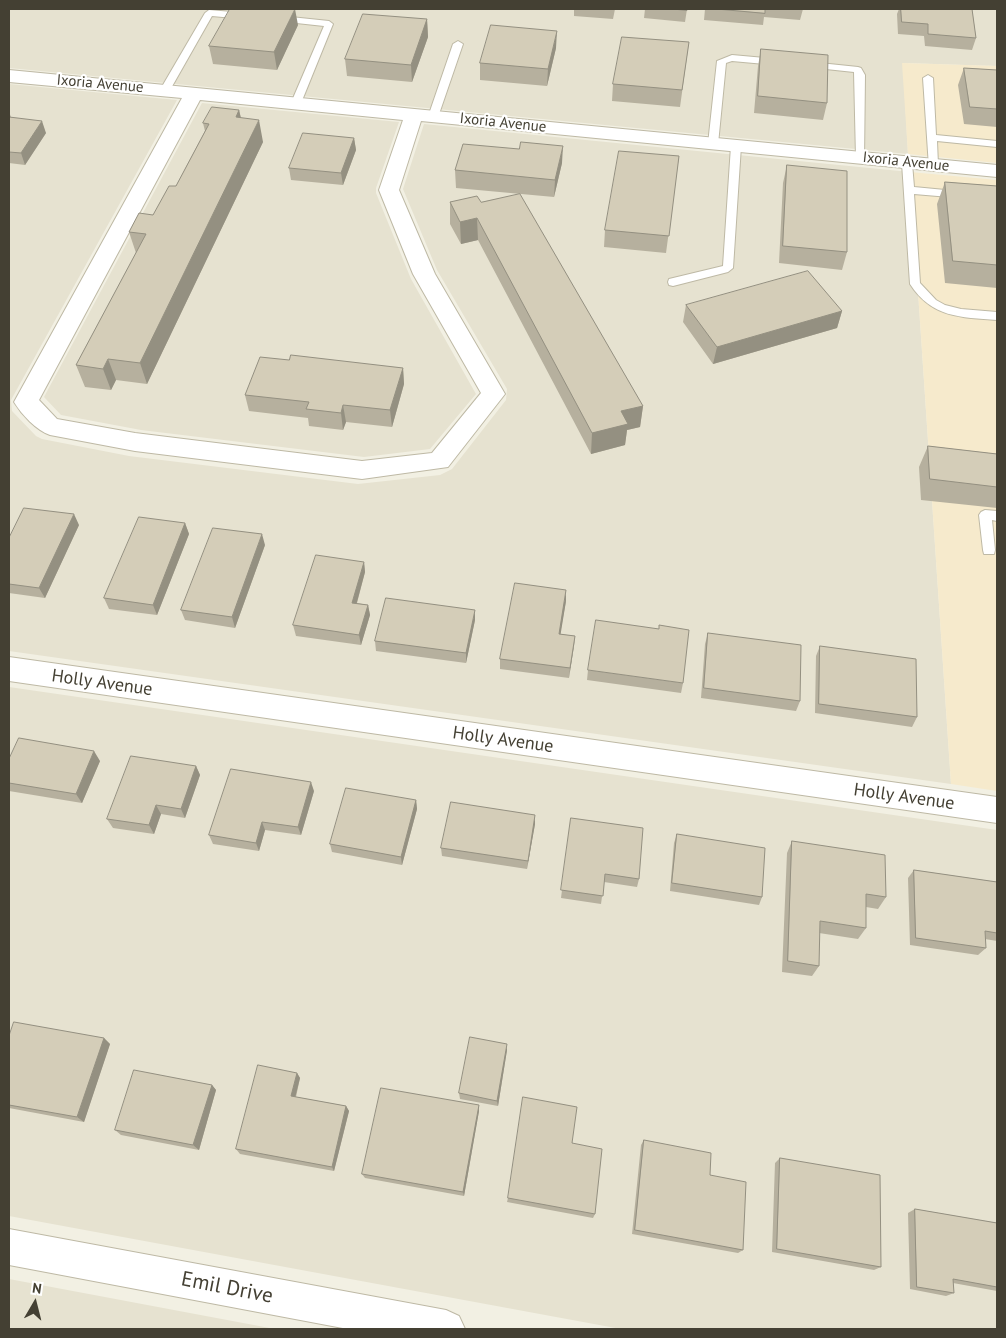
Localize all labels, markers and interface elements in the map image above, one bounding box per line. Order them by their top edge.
street label: Ixoria Avenue [56,71,144,97]
street label: Ixoria Avenue [459,109,547,137]
street label: Ixoria Avenue [862,148,950,176]
street label: Holly Avenue [50,665,154,701]
street label: Holly Avenue [451,722,555,758]
street label: Holly Avenue [852,779,956,815]
street label: Emil Drive [179,1267,275,1309]
north arrow [10,1278,60,1328]
text: N [31,1279,43,1298]

